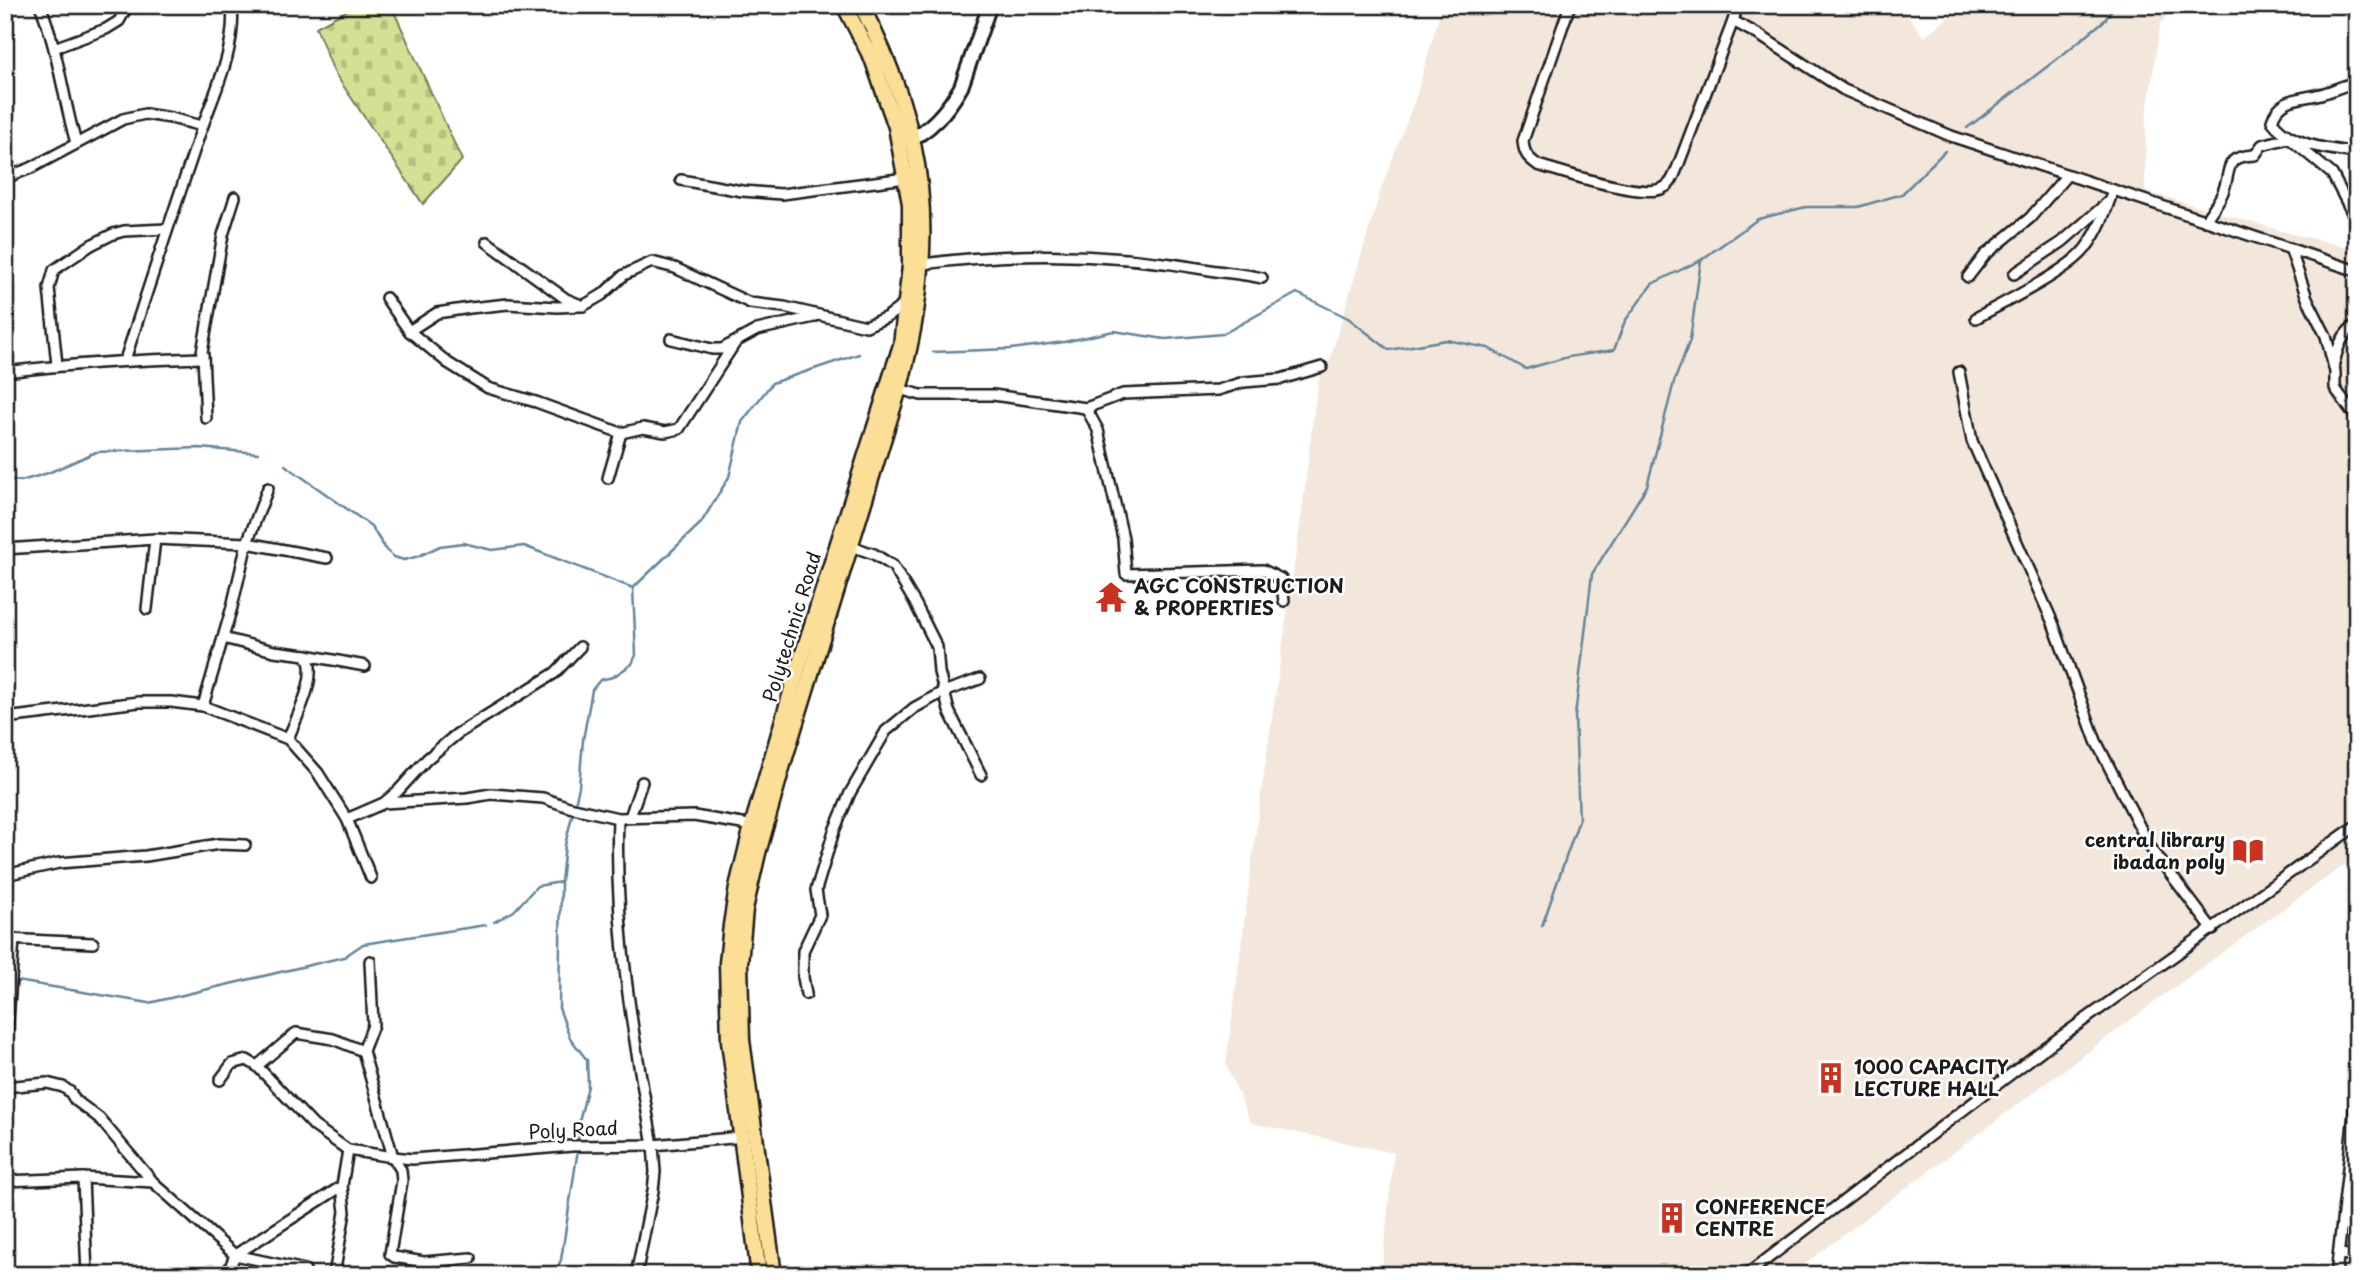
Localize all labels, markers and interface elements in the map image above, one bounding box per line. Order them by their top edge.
street label: Polytechnic Road [755,548,827,706]
place label: AGC CONSTRUCTION & PROPERTIES [1134,571,1344,621]
temple icon: AGC CONSTRUCTION & PROPERTIES [1094,580,1128,614]
place label: central library ibadan poly [2085,825,2225,875]
library icon: central library ibadan poly [2231,834,2265,868]
place label: 1000 CAPACITY LECTURE HALL [1854,1052,2009,1102]
building icon: 1000 CAPACITY LECTURE HALL [1814,1061,1848,1095]
street label: Poly Road [527,1113,619,1145]
place label: CONFERENCE CENTRE [1695,1192,1826,1242]
building icon: CONFERENCE CENTRE [1655,1201,1689,1235]

